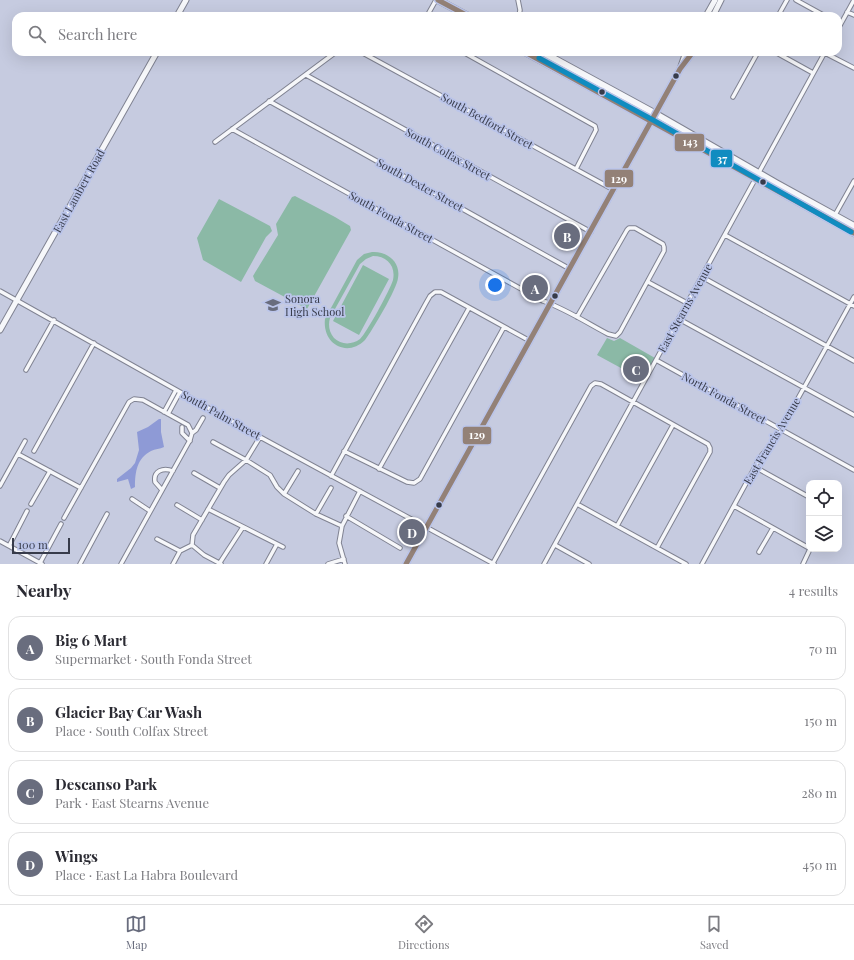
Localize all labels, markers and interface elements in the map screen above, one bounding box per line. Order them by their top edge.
search box [12,12,842,56]
icon: search [26,23,48,45]
text: Search here [58,24,137,44]
unlabelled marker [671,71,681,81]
unlabelled marker [597,87,607,97]
street label: South Bedford Street [439,89,536,152]
street label: South Colfax Street [403,124,494,183]
line badge: 143 [674,133,705,152]
text: 143 [682,134,698,149]
street label: East Lambert Road [49,146,108,235]
line badge: 37 [710,149,733,168]
text: 37 [717,151,727,166]
street label: South Dexter Street [374,155,466,215]
line badge: 129 [604,169,634,188]
text: 129 [611,171,627,186]
unlabelled marker [758,177,768,187]
street label: South Fonda Street [346,187,436,246]
pin: B [554,221,580,251]
street label: East Stearns Avenue [654,260,715,355]
pin: A [522,273,548,303]
your location [485,275,505,295]
place label: Sonora High School [285,291,344,319]
unlabelled marker [550,291,560,301]
school or university icon: Sonora High School [264,296,282,314]
pin: C [623,354,649,384]
street label: North Fonda Street [679,368,769,427]
street label: South Palm Street [179,387,264,443]
street label: East Francis Avenue [740,394,804,487]
line badge: 129 [462,426,492,445]
text: 129 [469,427,485,442]
map controls [806,480,842,552]
button: locate [806,480,842,516]
unlabelled marker [434,500,444,510]
button: layers [806,516,842,552]
pin: D [399,517,425,547]
scale bar [12,536,70,555]
text: 100 m [18,537,48,552]
text: Nearby [16,579,71,601]
text: 4 results [789,582,838,599]
text: Big 6 Mart [55,630,127,650]
text: A [26,640,34,657]
text: 70 m [809,640,837,657]
text: Supermarket · South Fonda Street [55,650,252,667]
text: Glacier Bay Car Wash [55,702,202,722]
text: B [26,712,34,729]
text: 150 m [804,712,837,729]
text: Place · South Colfax Street [55,722,208,739]
text: Descanso Park [55,774,157,794]
text: C [25,784,35,801]
text: 280 m [801,784,837,801]
text: Park · East Stearns Avenue [55,794,209,811]
text: Wings [55,846,98,866]
text: D [25,856,35,873]
text: 450 m [803,856,837,873]
text: Place · East La Habra Boulevard [55,866,238,883]
tab: Map [125,913,147,952]
tab: Directions [398,913,449,952]
tab: Saved [700,913,729,952]

